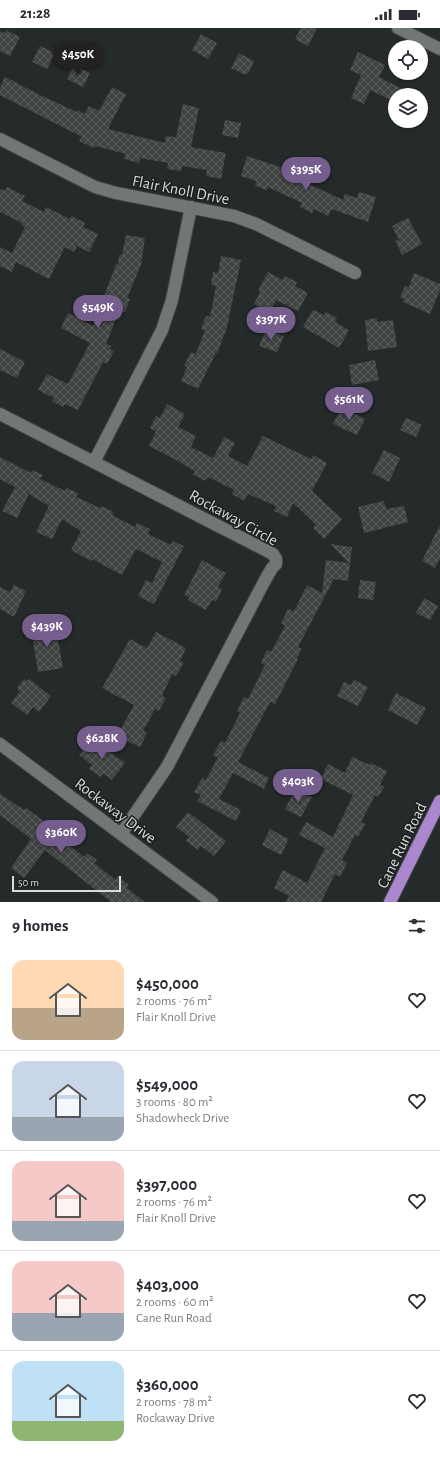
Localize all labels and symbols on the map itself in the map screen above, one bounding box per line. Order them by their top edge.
pin: $450K [50,42,106,76]
pin: $395K [278,157,334,191]
street label: Flair Knoll Drive [131,173,231,207]
pin: $549K [70,295,126,329]
pin: $397K [243,307,299,341]
pin: $561K [321,387,377,421]
street label: Rockaway Circle [186,487,280,550]
pin: $439K [19,614,75,648]
pin: $628K [74,726,130,760]
pin: $403K [270,769,326,803]
street label: Rockaway Drive [71,775,159,847]
street label: Cane Run Road [374,800,429,891]
pin: $360K [33,820,89,854]
scale bar [12,874,121,893]

